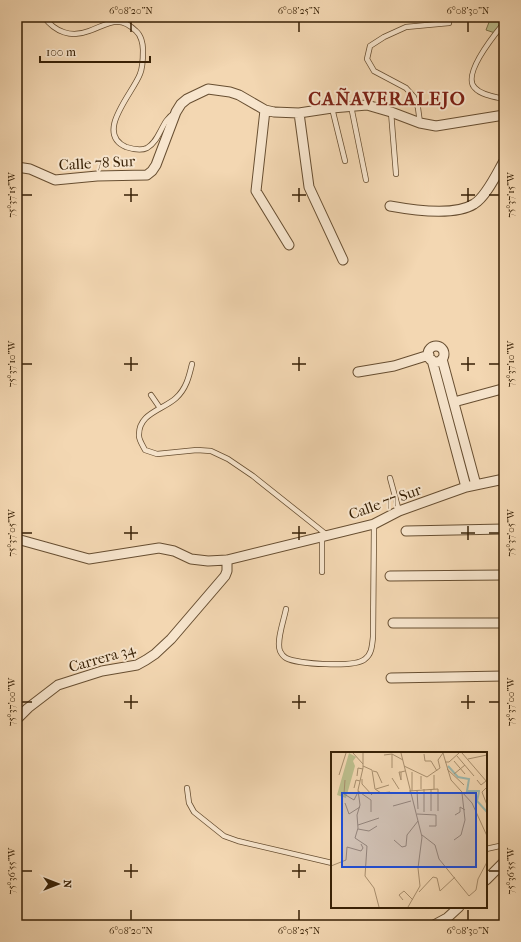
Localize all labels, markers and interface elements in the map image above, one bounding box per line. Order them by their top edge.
text: 6°08'20"N [109,5,153,17]
text: 6°08'25"N [278,5,321,17]
text: 6°08'30"N [447,5,490,17]
scale bar [40,38,150,64]
text: 100 m [46,45,76,59]
district label: CAÑAVERALEJO [308,87,466,110]
street label: Calle 78 Sur [58,152,136,174]
text: 75°37'15"W [6,171,18,218]
text: 75°37'15"W [505,171,517,218]
text: 75°37'10"W [6,340,18,387]
text: 75°37'10"W [505,340,517,387]
street label: Calle 77 Sur [346,480,424,523]
text: 75°37'05"W [6,508,18,557]
text: 75°37'05"W [505,508,517,557]
street label: Carrera 34 [67,640,139,676]
text: 75°37'00"W [6,677,18,726]
text: 75°37'00"W [505,677,517,726]
inset map [331,752,487,908]
text: 75°36'55"W [6,846,18,894]
text: 75°36'55"W [505,846,517,894]
north arrow [38,864,78,904]
text: N [61,880,74,889]
text: 6°08'20"N [109,925,153,937]
text: 6°08'25"N [278,925,321,937]
text: 6°08'30"N [447,925,490,937]

